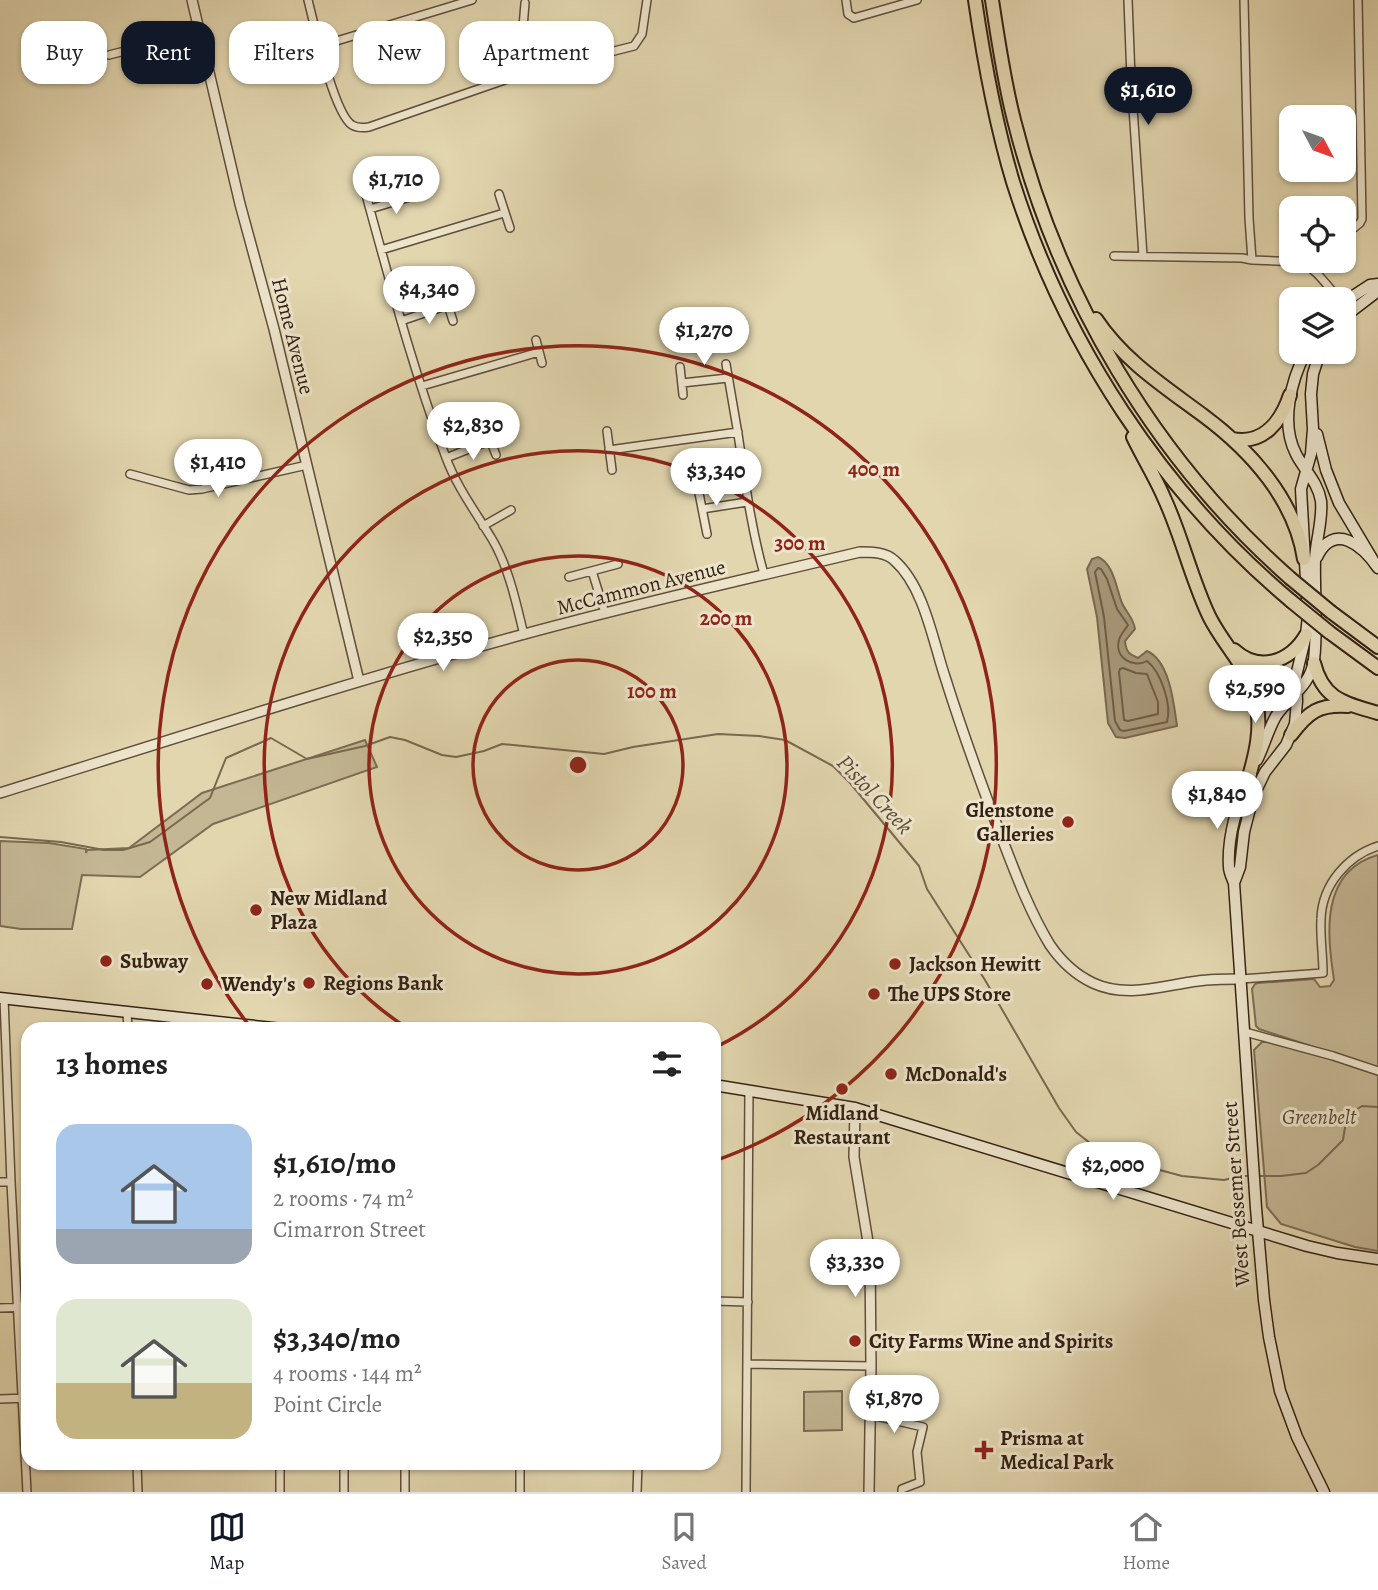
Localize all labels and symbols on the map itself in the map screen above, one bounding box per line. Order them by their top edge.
pin: $1,610 [1091,68,1205,127]
north arrow [1279,105,1356,182]
pin: $1,710 [339,156,453,216]
pin: $4,340 [372,266,486,326]
street label: Home Avenue [265,275,321,397]
pin: $1,270 [647,308,761,367]
pin: $2,830 [416,402,530,462]
pin: $1,410 [161,440,275,499]
pin: $3,340 [659,448,773,508]
text: 400 m [848,455,901,483]
text: 300 m [774,529,826,557]
street label: McCammon Avenue [554,553,728,621]
text: 200 m [700,604,753,632]
pin: $2,350 [386,614,500,673]
pin: $2,590 [1198,666,1312,725]
text: 100 m [627,677,677,705]
water label: Pistol Creek [830,748,920,841]
centre of rings [566,753,590,777]
pin: $1,840 [1160,772,1274,831]
place label: Glenstone Galleries [966,796,1054,848]
marker: Glenstone Galleries [1060,814,1076,830]
place label: New Midland Plaza [270,884,388,936]
marker: New Midland Plaza [248,902,264,918]
place label: Subway [120,947,189,975]
place label: Jackson Hewitt [909,950,1041,978]
marker: Subway [98,953,114,969]
marker: Jackson Hewitt [887,956,903,972]
place label: Regions Bank [323,969,443,997]
place label: Wendy's [220,970,296,998]
marker: Regions Bank [301,975,317,991]
marker: Wendy's [199,976,215,992]
place label: The UPS Store [888,980,1011,1008]
marker: The UPS Store [866,986,882,1002]
place label: McDonald's [905,1060,1007,1088]
marker: McDonald's [883,1066,899,1082]
marker: Midland Restaurant [834,1081,850,1097]
place label: Midland Restaurant [793,1099,891,1151]
street label: West Bessemer Street [1216,1100,1257,1289]
park label: Greenbelt [1282,1103,1357,1131]
pin: $2,000 [1056,1142,1170,1202]
pin: $3,330 [798,1240,912,1299]
place label: City Farms Wine and Spirits [869,1327,1113,1355]
marker: City Farms Wine and Spirits [847,1333,863,1349]
pin: $1,870 [837,1376,951,1435]
place label: Prisma at Medical Park [1000,1424,1114,1476]
marker: Prisma at Medical Park [974,1440,994,1460]

